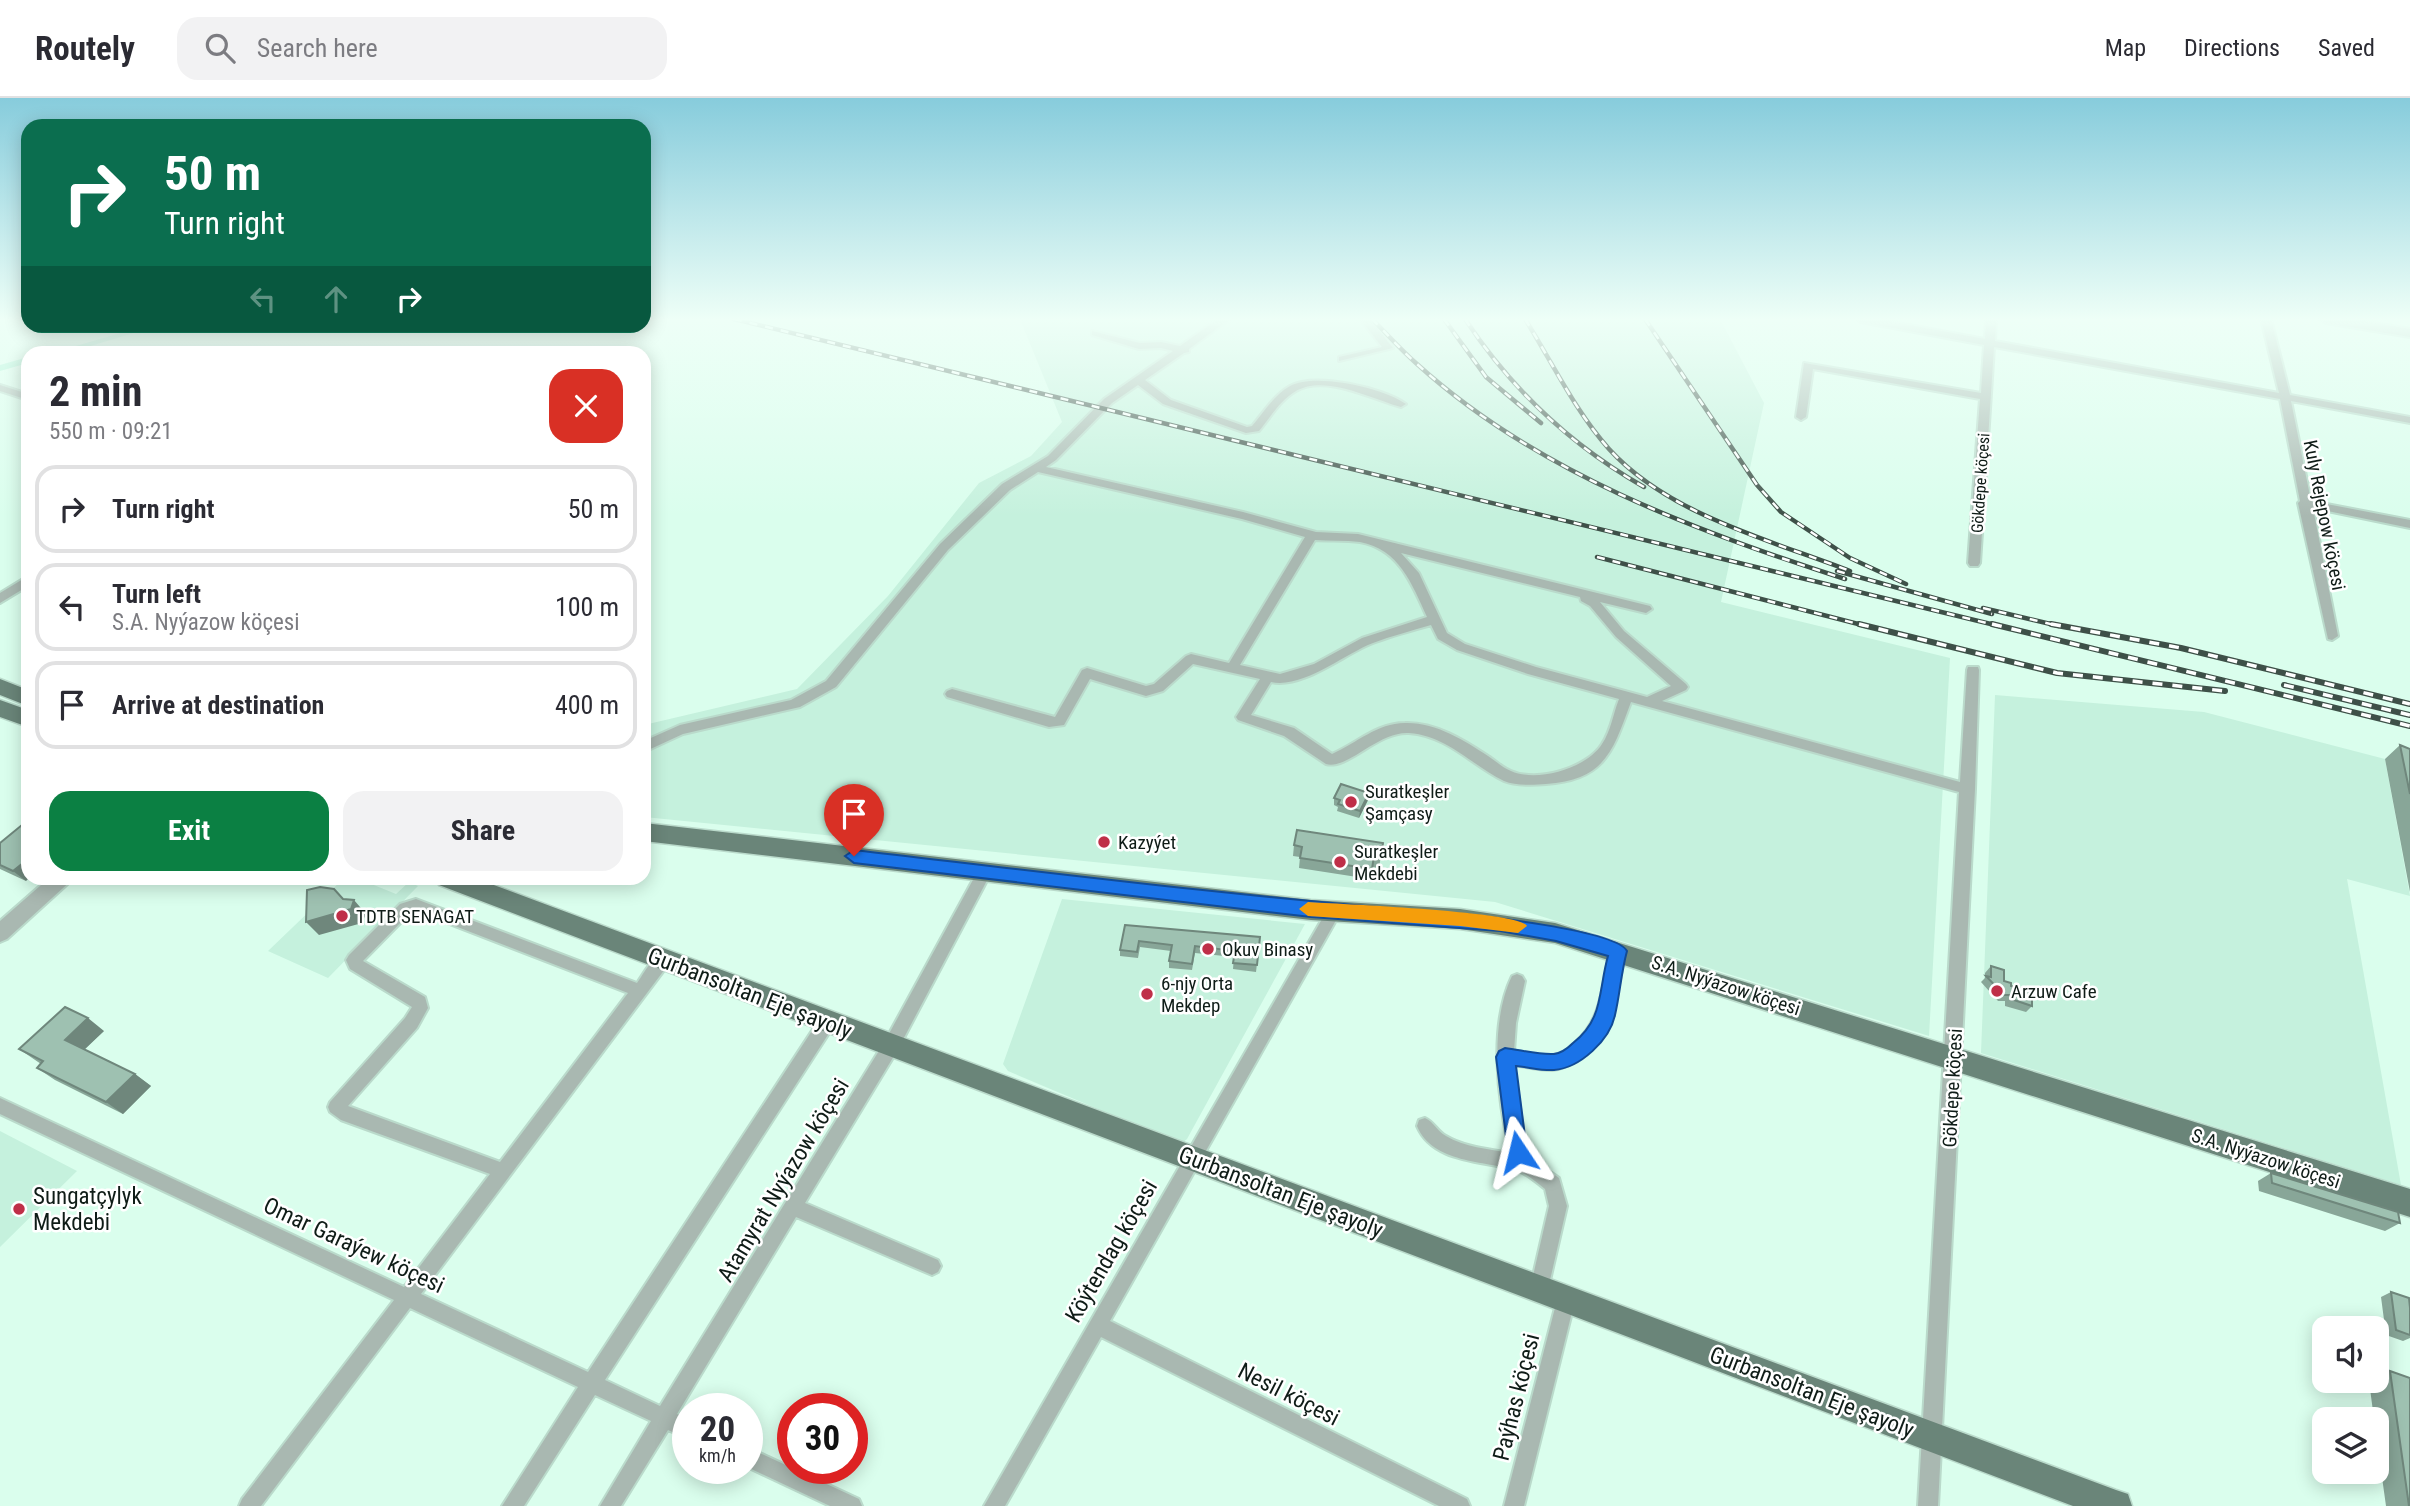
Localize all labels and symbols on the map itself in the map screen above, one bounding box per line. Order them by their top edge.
street label: Gökdepe köçesi [1968,432,1993,534]
street label: Kuly Rejepow köçesi [2299,438,2350,592]
place label: Suratkeşler Şamçasy [1365,780,1449,825]
pin [824,784,884,856]
marker: Suratkeşler Şamçasy [1343,794,1359,810]
place label: Kazyýet [1118,831,1176,854]
marker: Kazyýet [1096,834,1112,850]
place label: Suratkeşler Mekdebi [1354,840,1438,885]
marker: Suratkeşler Mekdebi [1332,854,1348,870]
place label: TDTB SENAGAT [356,905,474,928]
marker: TDTB SENAGAT [334,908,350,924]
place label: Okuv Binasy [1222,938,1313,961]
marker: Okuv Binasy [1200,941,1216,957]
street label: Gurbansoltan Eje şayoly [644,942,856,1045]
street label: S.A. Nyýazow köçesi [1649,951,1803,1020]
place label: 6-njy Orta Mekdep [1161,972,1233,1017]
place label: Arzuw Cafe [2011,980,2097,1003]
marker: Arzuw Cafe [1989,983,2005,999]
marker: 6-njy Orta Mekdep [1139,986,1155,1002]
street label: Gökdepe köçesi [1938,1028,1967,1148]
street label: Atamyrat Nyýazow köçesi [712,1074,855,1287]
position arrow [1481,1115,1555,1189]
street label: S.A. Nyýazow köçesi [2189,1124,2343,1193]
street label: Gurbansoltan Eje şayoly [1175,1141,1387,1244]
street label: Köýtendag köçesi [1060,1175,1163,1327]
place label: Sungatçylyk Mekdebi [33,1183,142,1236]
street label: Omar Garaýew köçesi [259,1192,448,1299]
marker: Sungatçylyk Mekdebi [11,1201,27,1217]
street label: Paýhas köçesi [1488,1331,1545,1463]
street label: Gurbansoltan Eje şayoly [1706,1341,1918,1444]
street label: Nesil köçesi [1233,1357,1344,1432]
speed limit sign: 30 [777,1393,868,1484]

